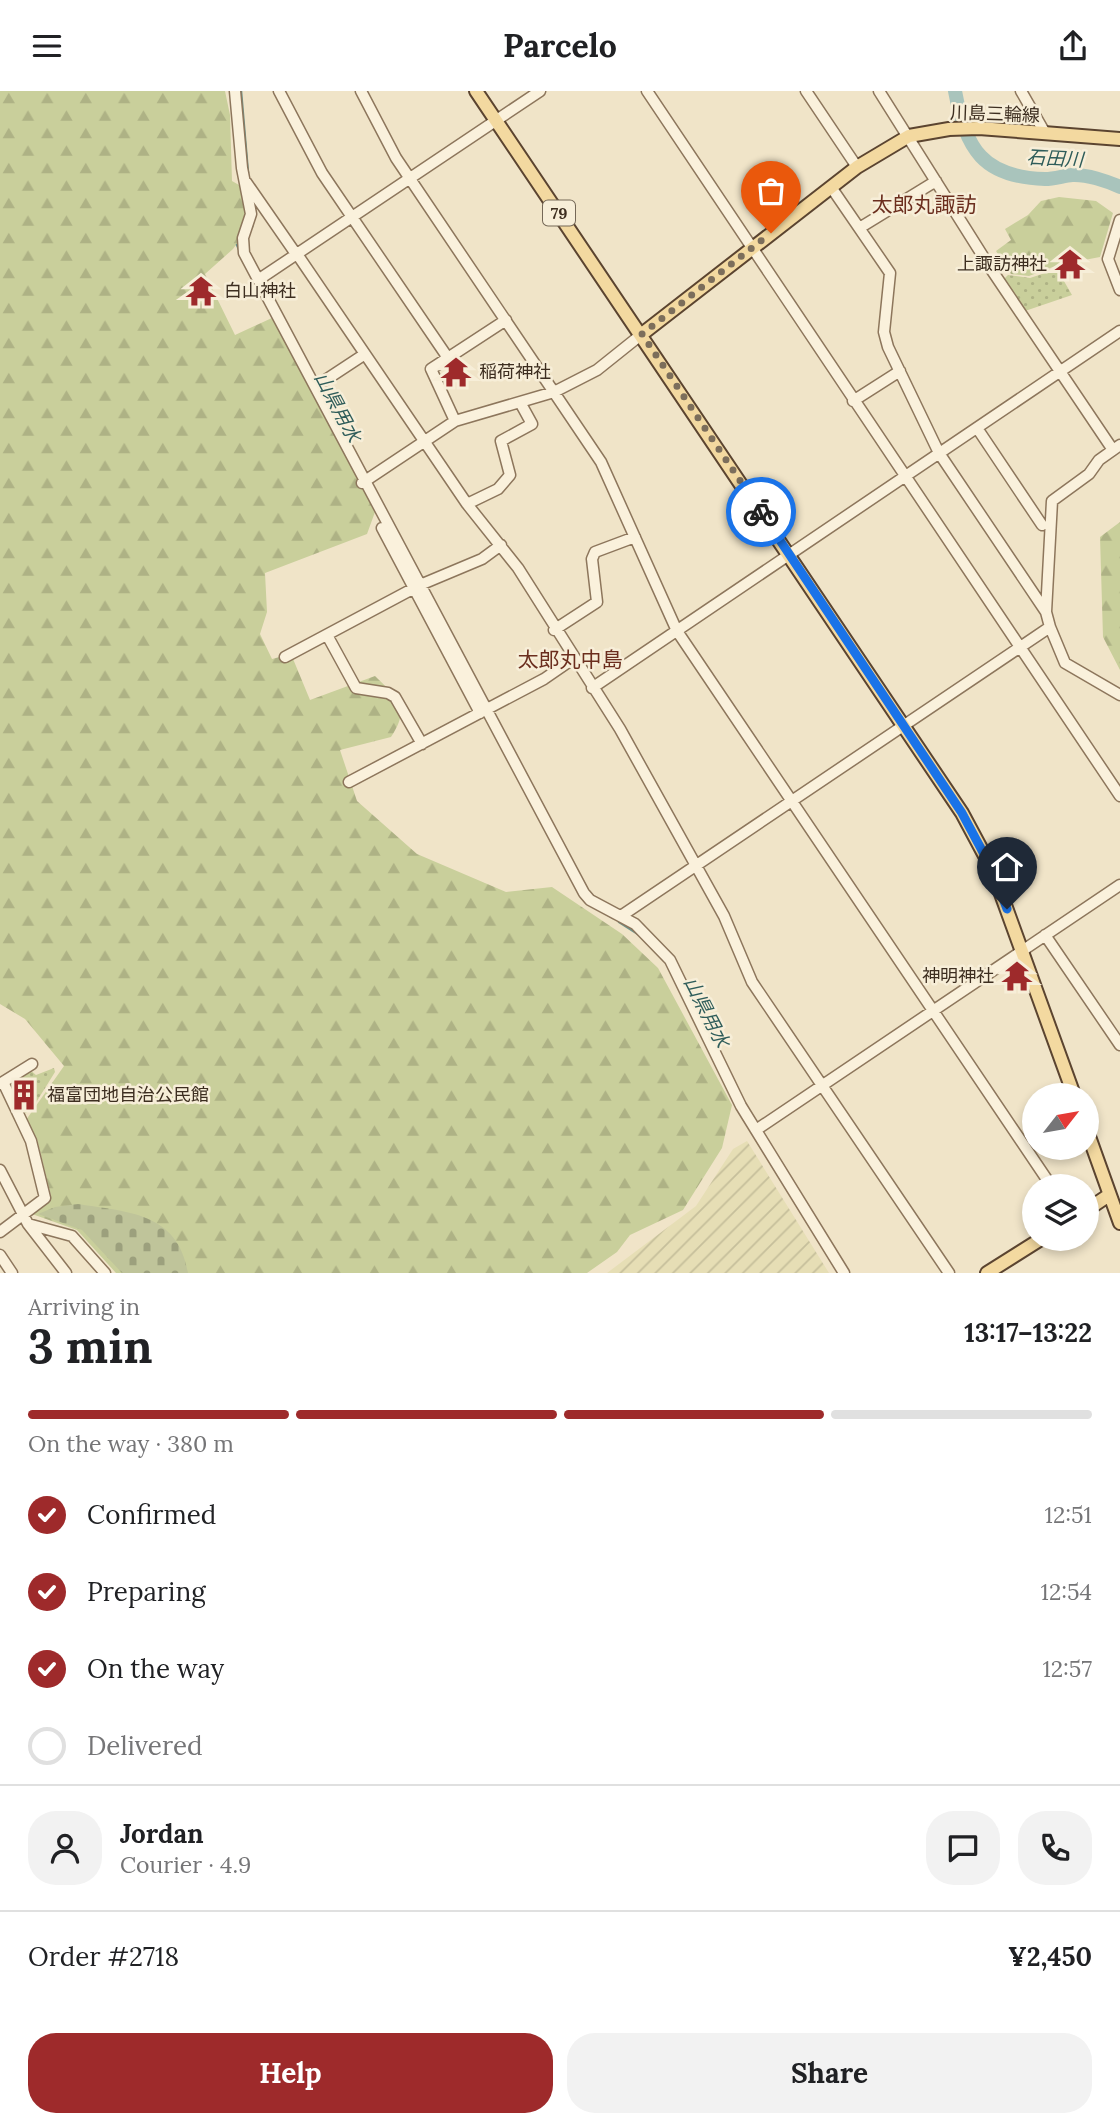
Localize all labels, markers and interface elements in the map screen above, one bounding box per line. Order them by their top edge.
text: Parcelo [503,25,617,66]
icon: menu [28,27,66,65]
icon: share [1054,27,1092,65]
street label: 川島三輪線 [950,100,1040,127]
water label: 石田川 [1026,145,1086,172]
pin [741,161,801,233]
icon: bag [752,172,790,210]
district label: 太郎丸諏訪 [872,191,977,218]
road number: 79 [543,201,575,225]
temple icon: 上諏訪神社 [1053,247,1087,281]
place label: 上諏訪神社 [957,252,1047,275]
temple icon: 白山神社 [184,274,218,308]
place label: 白山神社 [224,279,296,302]
temple icon: 稲荷神社 [439,355,473,389]
place label: 稲荷神社 [479,360,551,383]
water label: 山県用水 [310,368,367,448]
courier [726,477,796,547]
icon: bike [742,493,780,531]
district label: 太郎丸中島 [518,646,623,673]
pin [977,837,1037,909]
icon: home [988,848,1026,886]
temple icon: 神明神社 [1000,959,1034,993]
place label: 神明神社 [922,964,994,987]
water label: 山県用水 [679,973,736,1053]
building icon: 福富団地自治公民館 [7,1078,41,1112]
place label: 福富団地自治公民館 [47,1083,209,1106]
north arrow [1022,1083,1099,1160]
map controls [1022,1083,1099,1251]
button: layers [1022,1174,1099,1251]
text: Arriving in [28,1292,140,1321]
text: 13:17–13:22 [964,1316,1092,1349]
text: 3 min [28,1317,153,1376]
text: On the way · 380 m [28,1429,234,1458]
icon: check [28,1496,66,1534]
text: Confirmed [87,1498,216,1531]
text: 12:51 [1045,1500,1092,1529]
icon: check [28,1573,66,1611]
text: Preparing [87,1575,206,1608]
text: 12:54 [1041,1577,1092,1606]
icon: check [28,1650,66,1688]
text: On the way [87,1652,224,1685]
text: 12:57 [1042,1654,1092,1683]
text: Delivered [87,1729,203,1762]
button: person [28,1811,102,1885]
button: chat [926,1811,1000,1885]
button: phone [1018,1811,1092,1885]
text: Jordan [120,1817,204,1850]
text: Courier · 4.9 [120,1850,251,1879]
text: Order #2718 [28,1940,179,1973]
text: ¥2,450 [1008,1940,1092,1973]
button: Help [28,2033,553,2113]
button: Share [567,2033,1092,2113]

